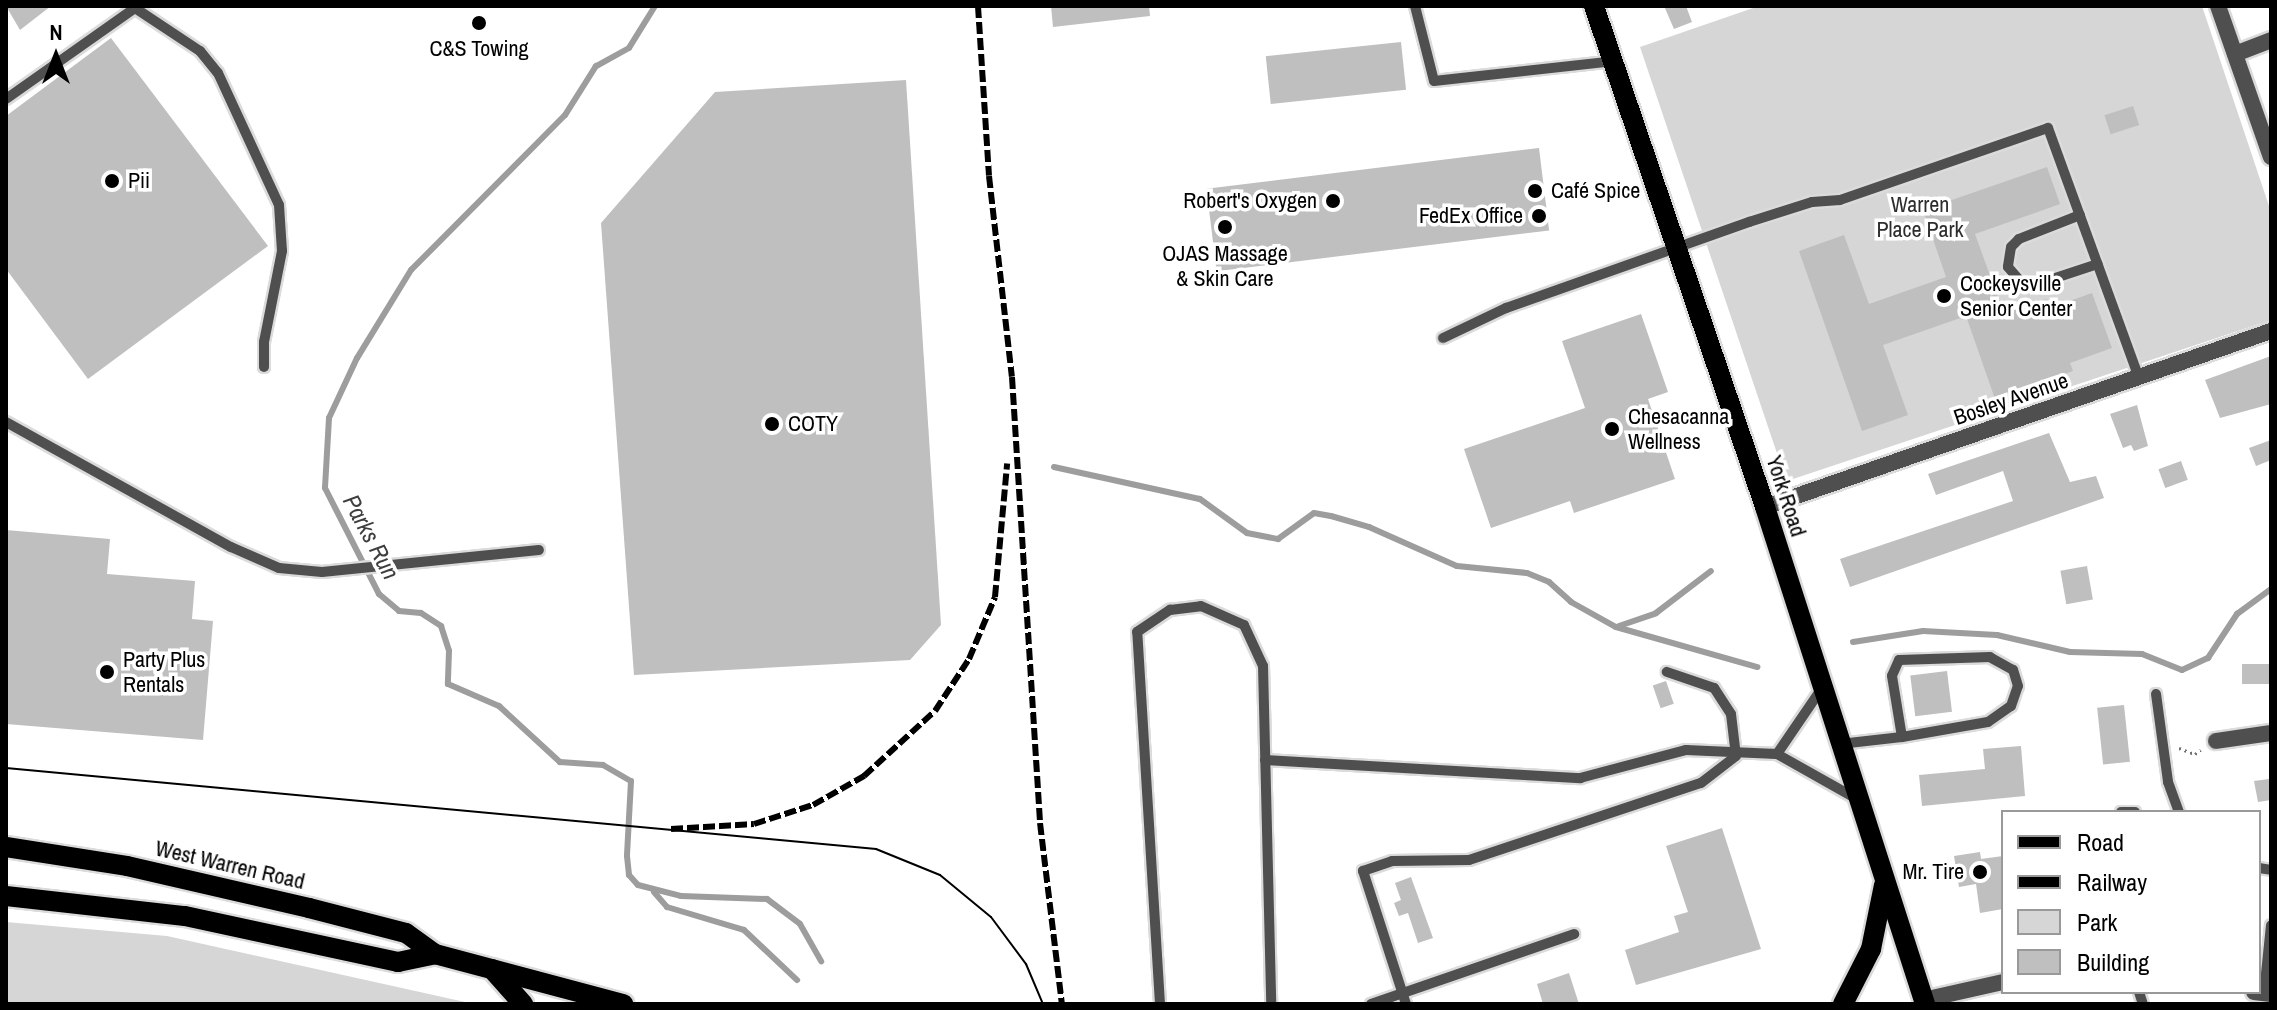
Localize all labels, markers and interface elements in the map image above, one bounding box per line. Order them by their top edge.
marker: C&S Towing [470,14,488,32]
north arrow [16,16,96,96]
text: N [49,17,63,47]
place label: C&S Towing [429,36,529,62]
place label: Pii [128,168,150,194]
marker: Pii [103,172,121,190]
place label: Café Spice [1551,178,1640,204]
marker: Café Spice [1526,182,1544,200]
place label: Robert's Oxygen [1183,188,1317,214]
park label: Warren Place Park [1876,191,1964,242]
marker: Robert's Oxygen [1324,192,1342,210]
place label: FedEx Office [1419,203,1523,229]
marker: FedEx Office [1530,207,1548,225]
marker: OJAS Massage & Skin Care [1216,218,1234,236]
place label: OJAS Massage & Skin Care [1162,240,1288,292]
place label: Cockeysville Senior Center [1960,270,2072,322]
marker: Cockeysville Senior Center [1935,287,1953,305]
street label: Bosley Avenue [1950,367,2072,431]
place label: Chesacanna Wellness [1628,403,1729,454]
place label: COTY [788,411,838,437]
marker: COTY [763,415,781,433]
marker: Chesacanna Wellness [1603,420,1621,438]
street label: York Road [1760,452,1812,540]
water label: Parks Run [337,490,405,584]
place label: Party Plus Rentals [123,646,205,698]
marker: Party Plus Rentals [98,663,116,681]
legend [2001,810,2261,994]
text: Road [2077,826,2124,858]
street label: West Warren Road [153,835,307,895]
place label: Mr. Tire [1902,859,1964,885]
marker: Mr. Tire [1971,863,1989,881]
text: Railway [2077,866,2147,898]
text: Park [2077,906,2117,938]
text: Building [2077,946,2149,978]

